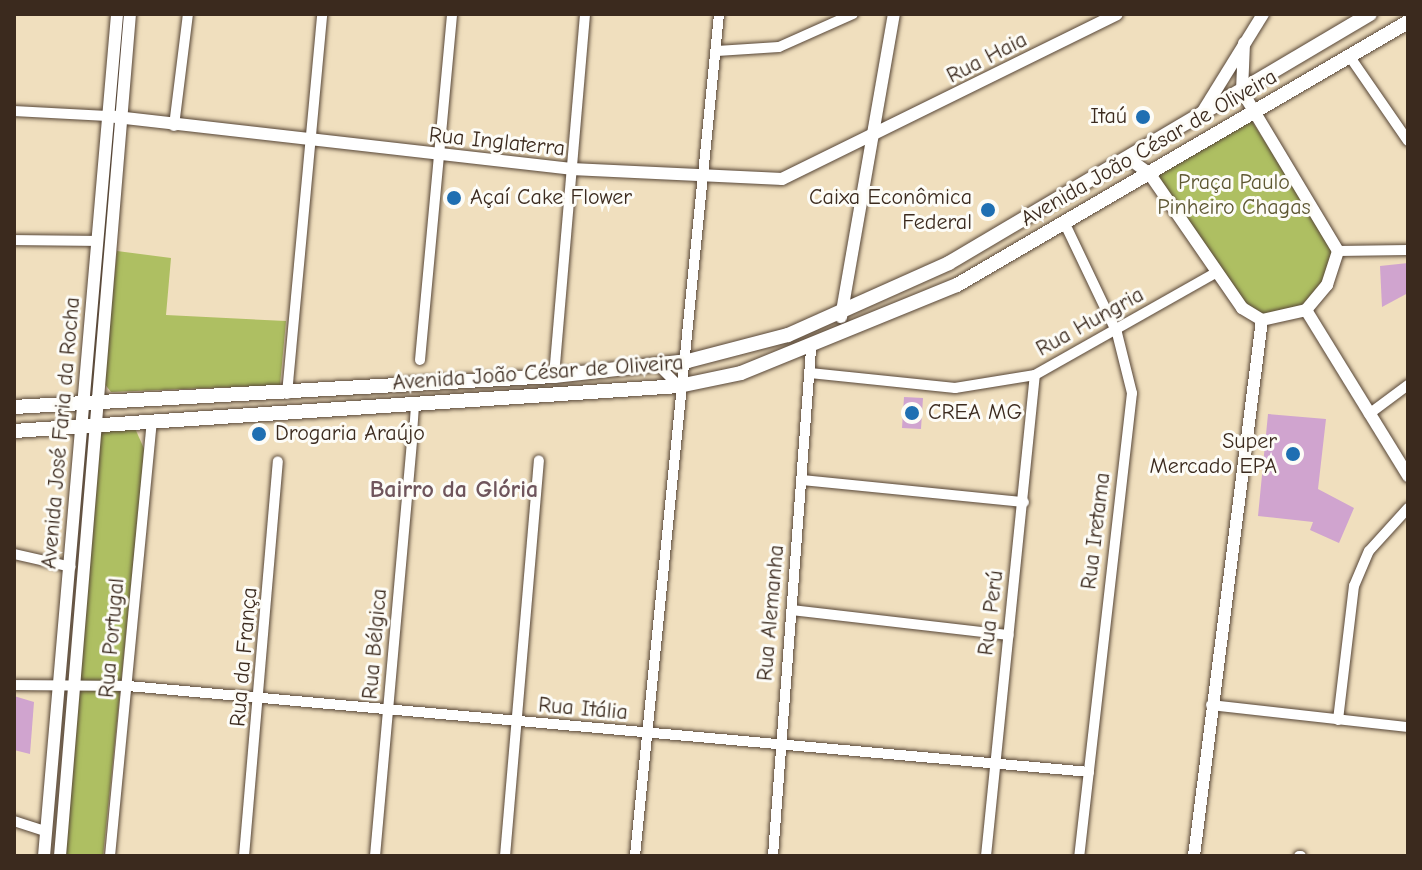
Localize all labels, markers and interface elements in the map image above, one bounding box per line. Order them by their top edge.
street label: Rua Haia [942,27,1032,89]
street label: Avenida João César de Oliveira [1016,64,1282,232]
place label: Itaú [1090,104,1127,130]
marker: Itaú [1134,108,1152,126]
street label: Rua Inglaterra [428,122,566,162]
park label: Praça Paulo Pinheiro Chagas [1157,169,1311,220]
place label: Caixa Econômica Federal [809,184,972,236]
place label: Açaí Cake Flower [470,185,632,211]
marker: Açaí Cake Flower [445,189,463,207]
marker: Caixa Econômica Federal [979,201,997,219]
street label: Rua Hungria [1032,282,1148,362]
street label: Avenida José Faria da Rocha [36,296,86,570]
street label: Avenida João César de Oliveira [392,350,684,396]
place label: CREA MG [928,400,1022,426]
marker: CREA MG [903,404,921,422]
place label: Drogaria Araújo [275,421,425,447]
marker: Drogaria Araújo [250,425,268,443]
place label: Super Mercado EPA [1149,428,1277,480]
marker: Super Mercado EPA [1284,445,1302,463]
street label: Rua Iretama [1076,471,1116,591]
district label: Bairro da Glória [370,476,538,504]
street label: Rua Alemanha [752,544,790,682]
street label: Rua Perú [973,569,1009,657]
street label: Rua Portugal [94,577,130,699]
street label: Rua da França [225,586,263,728]
street label: Rua Bélgica [357,587,393,701]
street label: Rua Itália [537,692,629,726]

